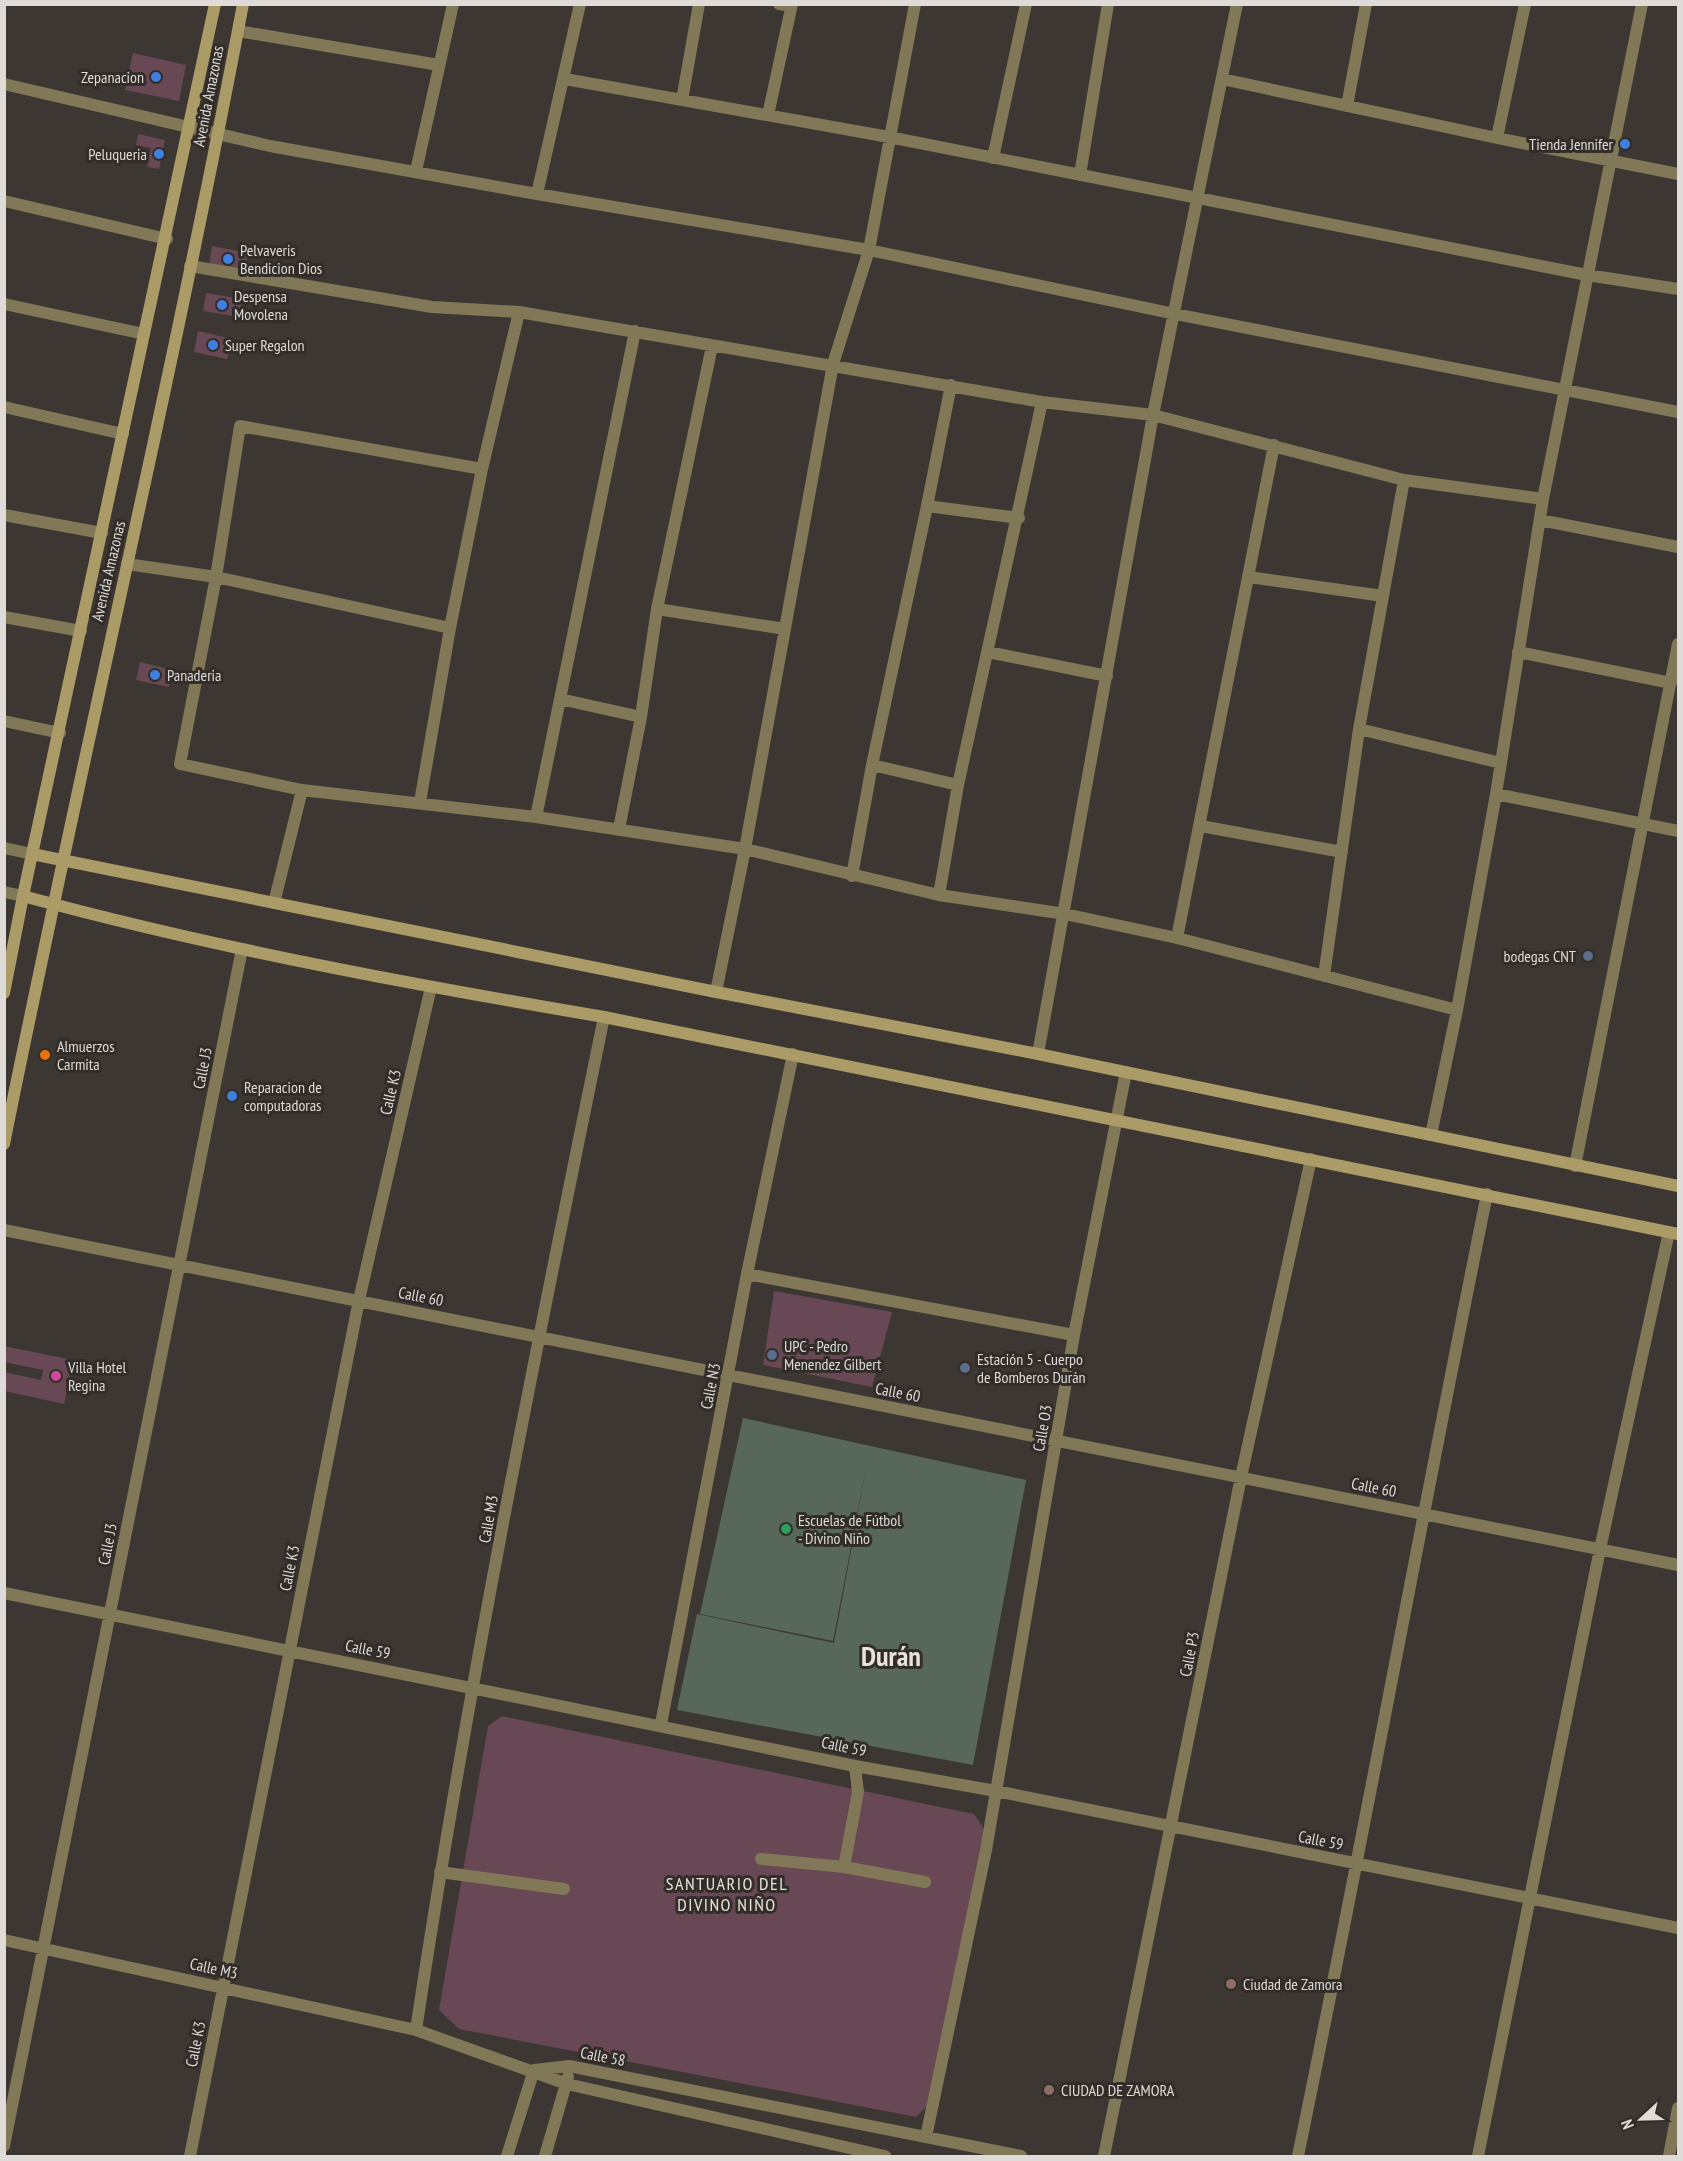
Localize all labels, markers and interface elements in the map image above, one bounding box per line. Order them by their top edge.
street label: Avenida Amazonas [188,44,228,148]
place label: Zepanacion [81,67,144,87]
marker: Zepanacion [149,70,163,84]
place label: Tienda Jennifer [1529,134,1614,154]
marker: Tienda Jennifer [1618,137,1632,151]
place label: Peluqueria [88,144,147,164]
marker: Peluqueria [152,147,166,161]
place label: Pelvaveris Bendicion Dios [240,240,322,278]
marker: Pelvaveris Bendicion Dios [221,252,235,266]
place label: Despensa Movolena [234,286,288,324]
marker: Despensa Movolena [215,298,229,312]
place label: Super Regalon [225,335,305,355]
marker: Super Regalon [206,338,220,352]
street label: Avenida Amazonas [87,519,129,623]
place label: Panaderia [167,665,221,685]
marker: Panaderia [148,668,162,682]
place label: bodegas CNT [1504,946,1576,966]
marker: bodegas CNT [1581,949,1595,963]
place label: Almuerzos Carmita [57,1036,115,1074]
street label: Calle J3 [188,1045,216,1091]
marker: Almuerzos Carmita [38,1048,52,1062]
street label: Calle K3 [375,1067,405,1117]
place label: Reparacion de computadoras [244,1077,322,1115]
marker: Reparacion de computadoras [225,1089,239,1103]
street label: Calle 60 [397,1282,445,1310]
place label: UPC - Pedro Menendez Gilbert [784,1336,882,1374]
marker: UPC - Pedro Menendez Gilbert [765,1348,779,1362]
place label: Estación 5 - Cuerpo de Bomberos Durán [977,1349,1086,1387]
place label: Villa Hotel Regina [67,1357,126,1395]
street label: Calle N3 [696,1361,724,1411]
marker: Estación 5 - Cuerpo de Bomberos Durán [958,1361,972,1375]
marker: Villa Hotel Regina [49,1369,63,1383]
street label: Calle 60 [874,1378,922,1406]
street label: Calle O3 [1028,1403,1056,1453]
street label: Calle 60 [1350,1473,1398,1501]
street label: Calle M3 [474,1493,502,1545]
place label: Escuelas de Fútbol - Divino Niño [798,1510,901,1548]
street label: Calle J3 [93,1521,121,1567]
marker: Escuelas de Fútbol - Divino Niño [779,1522,793,1536]
street label: Calle K3 [275,1543,303,1593]
street label: Calle P3 [1175,1630,1203,1678]
street label: Calle 59 [344,1635,392,1663]
district label: Durán [861,1637,921,1674]
street label: Calle 59 [820,1731,868,1761]
street label: Calle 59 [1297,1826,1345,1854]
district label: SANTUARIO DEL DIVINO NIÑO [666,1872,788,1916]
street label: Calle M3 [188,1953,240,1983]
place label: Ciudad de Zamora [1243,1974,1342,1994]
marker: Ciudad de Zamora [1224,1977,1238,1991]
street label: Calle K3 [181,2019,209,2069]
street label: Calle 58 [579,2042,627,2070]
place label: CIUDAD DE ZAMORA [1061,2080,1175,2100]
marker: CIUDAD DE ZAMORA [1042,2083,1056,2097]
north arrow [1611,2089,1671,2149]
text: N [1616,2117,1638,2132]

